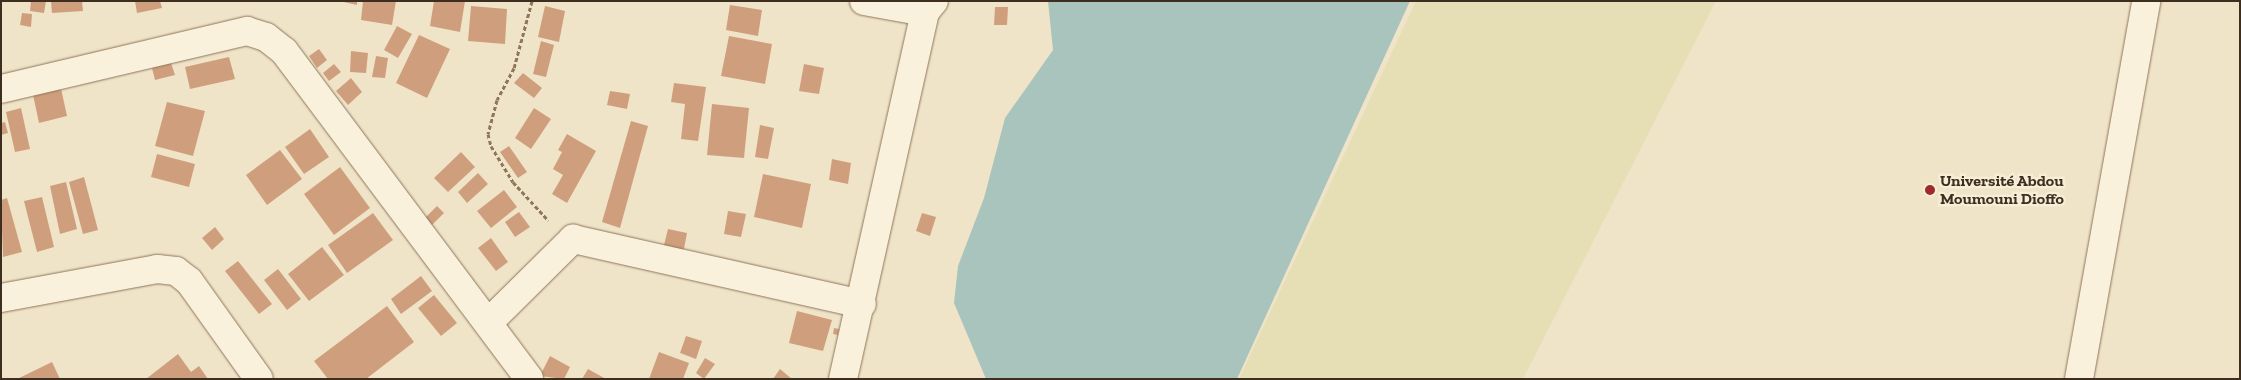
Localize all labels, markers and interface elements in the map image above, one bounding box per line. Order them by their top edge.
place label: Université Abdou Moumouni Dioffo [1940,171,2064,209]
marker: Université Abdou Moumouni Dioffo [1924,184,1936,196]

